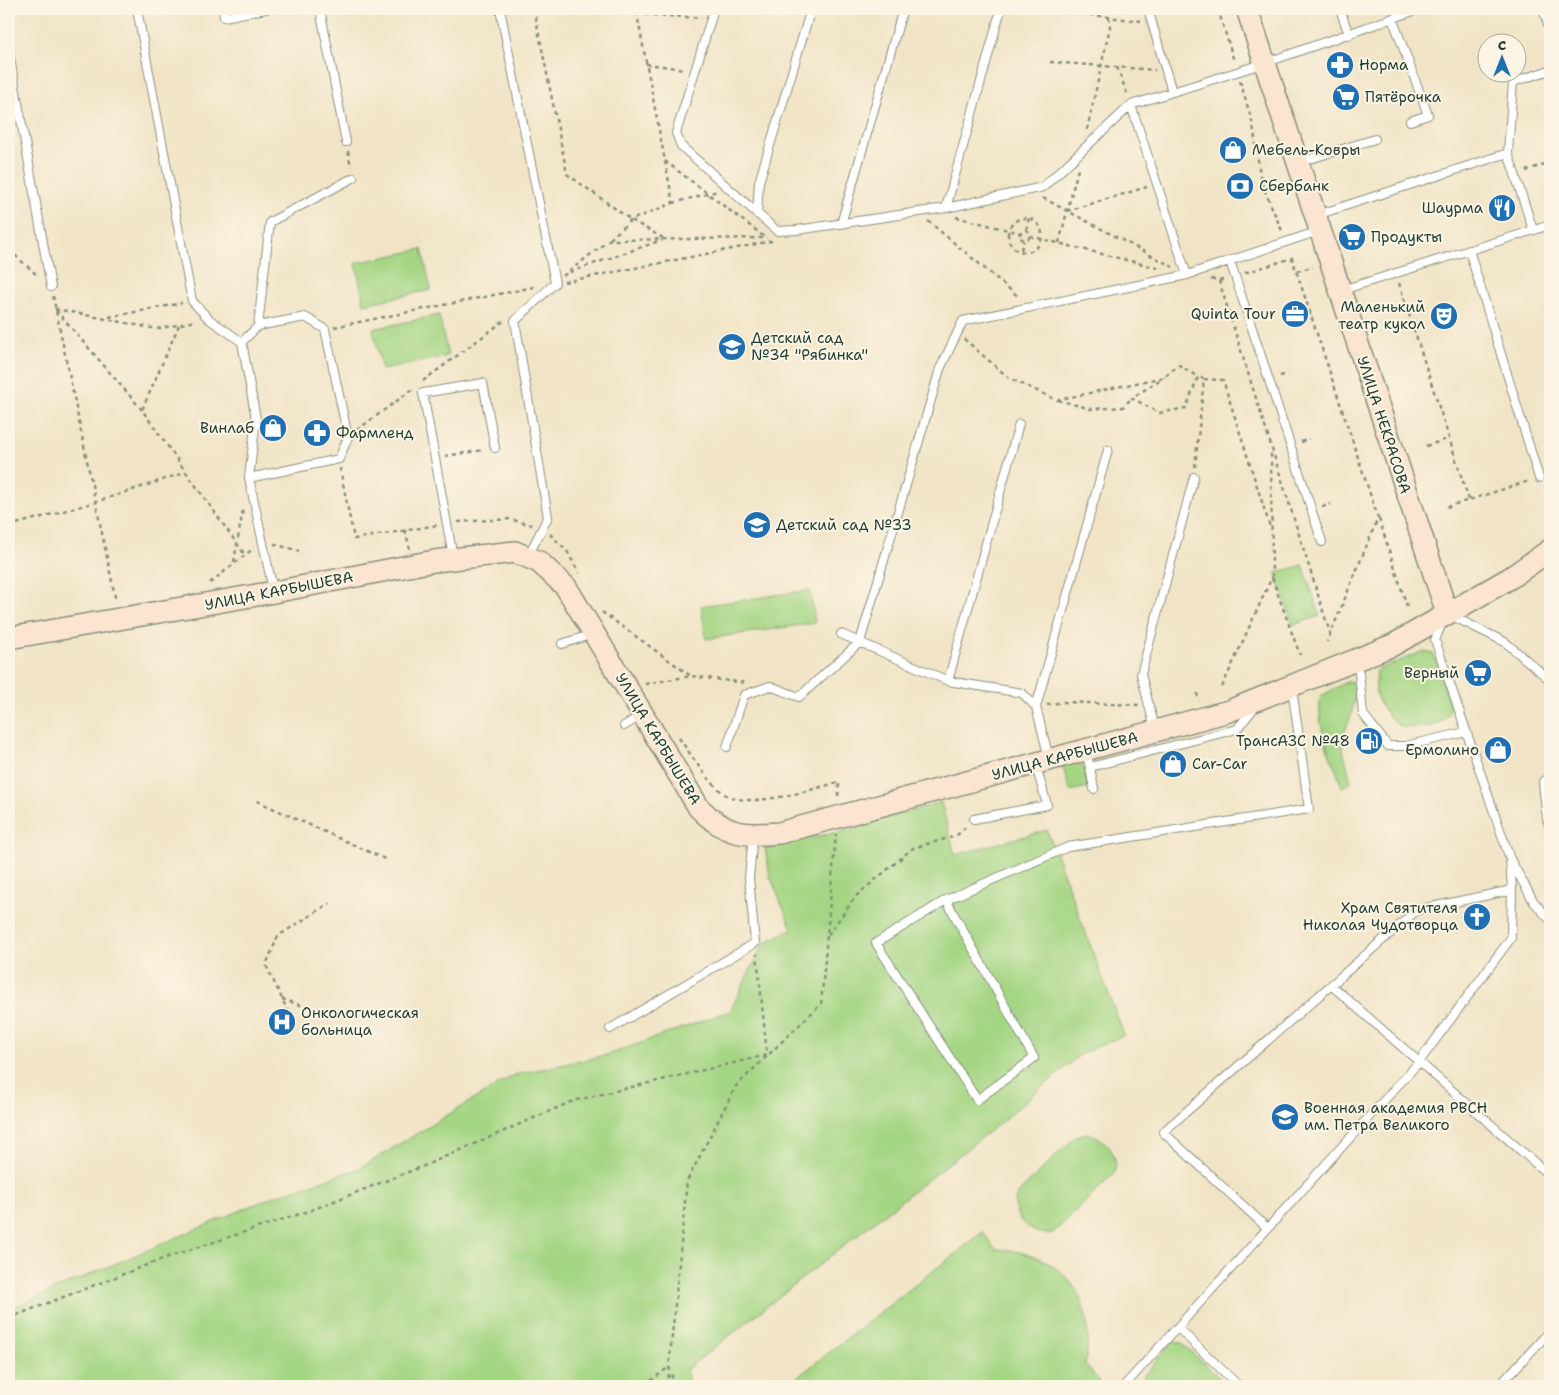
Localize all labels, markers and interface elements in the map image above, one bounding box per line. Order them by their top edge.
north arrow [1476,32,1526,82]
text: С [1498,36,1506,54]
pharmacy icon: Норма [1325,50,1355,80]
place label: Норма [1359,55,1409,75]
supermarket icon: Пятёрочка [1331,82,1361,112]
place label: Пятёрочка [1365,87,1442,107]
shop icon: Мебель-Ковры [1218,135,1248,165]
place label: Мебель-Ковры [1252,140,1360,160]
bank icon: Сбербанк [1225,171,1255,201]
place label: Сбербанк [1259,176,1329,196]
restaurant icon: Шаурма [1487,193,1517,223]
place label: Шаурма [1422,198,1484,218]
supermarket icon: Продукты [1337,222,1367,252]
place label: Продукты [1371,227,1442,247]
place label: Маленький театр кукол [1338,297,1426,334]
office icon: Quinta Tour [1280,299,1310,329]
theatre icon: Маленький театр кукол [1429,301,1459,331]
place label: Quinta Tour [1191,304,1276,324]
place label: Детский сад №34 "Рябинка" [751,328,868,365]
school or university icon: Детский сад №34 "Рябинка" [717,332,747,362]
street label: УЛИЦА НЕКРАСОВА [1352,354,1416,497]
shop icon: Винлаб [258,413,288,443]
place label: Винлаб [200,418,254,438]
pharmacy icon: Фармленд [302,418,332,448]
place label: Фармленд [336,423,414,443]
school or university icon: Детский сад №33 [742,510,772,540]
place label: Детский сад №33 [776,515,912,535]
street label: УЛИЦА КАРБЫШЕВА [203,567,355,615]
supermarket icon: Верный [1463,658,1493,688]
place label: Верный [1404,663,1459,683]
street label: УЛИЦА КАРБЫШЕВА [611,669,705,809]
fuel station icon: ТрансАЗС №48 [1354,726,1384,756]
street label: УЛИЦА КАРБЫШЕВА [990,727,1140,785]
place label: ТрансАЗС №48 [1236,731,1350,751]
shop icon: Ермолино [1483,735,1513,765]
place label: Ермолино [1405,740,1479,760]
shop icon: Car-Car [1158,749,1188,779]
place label: Car-Car [1192,754,1248,774]
place label: Храм Святителя Николая Чудотворца [1303,898,1459,935]
church icon: Храм Святителя Николая Чудотворца [1462,902,1492,932]
place label: Онкологическая больница [301,1003,419,1040]
hospital icon: Онкологическая больница [267,1007,297,1037]
place label: Военная академия РВСН им. Петра Великого [1304,1098,1487,1135]
school or university icon: Военная академия РВСН им. Петра Великого [1270,1102,1300,1132]

